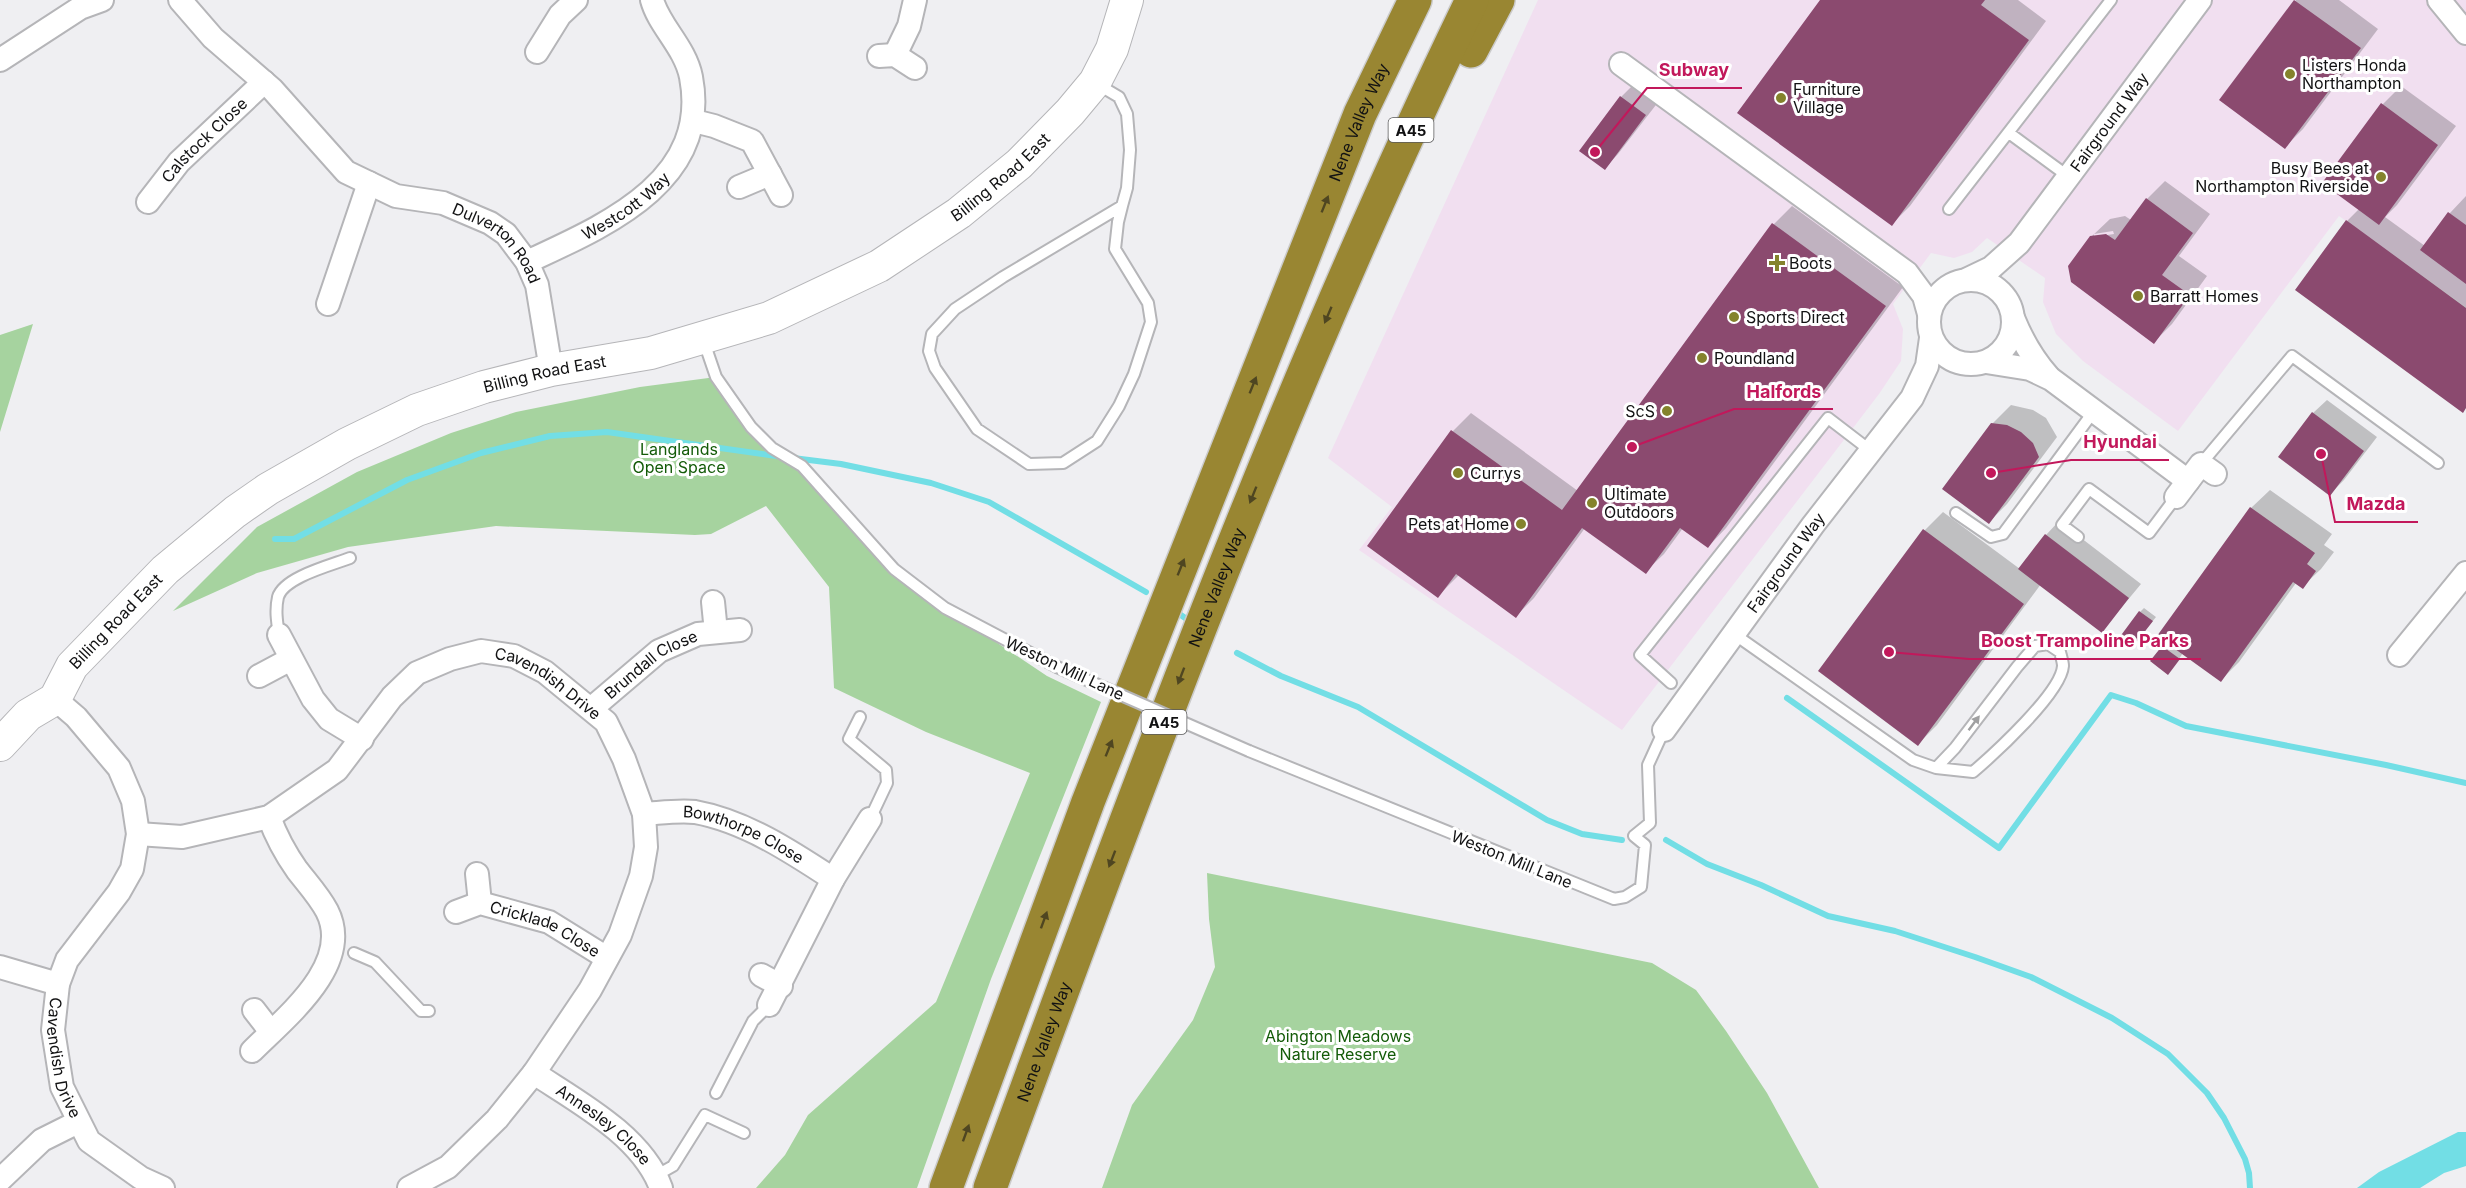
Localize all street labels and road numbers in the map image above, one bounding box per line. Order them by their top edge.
street label: Nene Valley Way [1324,60,1393,184]
street label: Fairground Way [2066,68,2153,176]
street label: Calstock Close [157,93,251,186]
road number: A45 [1388,118,1434,142]
street label: Billing Road East [947,129,1054,226]
street label: Westcott Way [578,168,674,244]
street label: Dulverton Road [449,198,545,286]
street label: Billing Road East [481,351,607,397]
street label: Fairground Way [1743,509,1829,616]
street label: Nene Valley Way [1184,525,1249,650]
street label: Billing Road East [65,569,166,673]
street label: Brundall Close [600,626,700,703]
street label: Weston Mill Lane [1002,632,1128,704]
street label: Cavendish Drive [494,643,605,724]
road number: A45 [1142,710,1186,734]
street label: Bowthorpe Close [683,801,808,868]
street label: Weston Mill Lane [1449,826,1575,892]
street label: Cricklade Close [488,896,604,961]
street label: Nene Valley Way [1012,979,1075,1105]
street label: Cavendish Drive [43,996,86,1121]
street label: Annesley Close [552,1080,656,1169]

